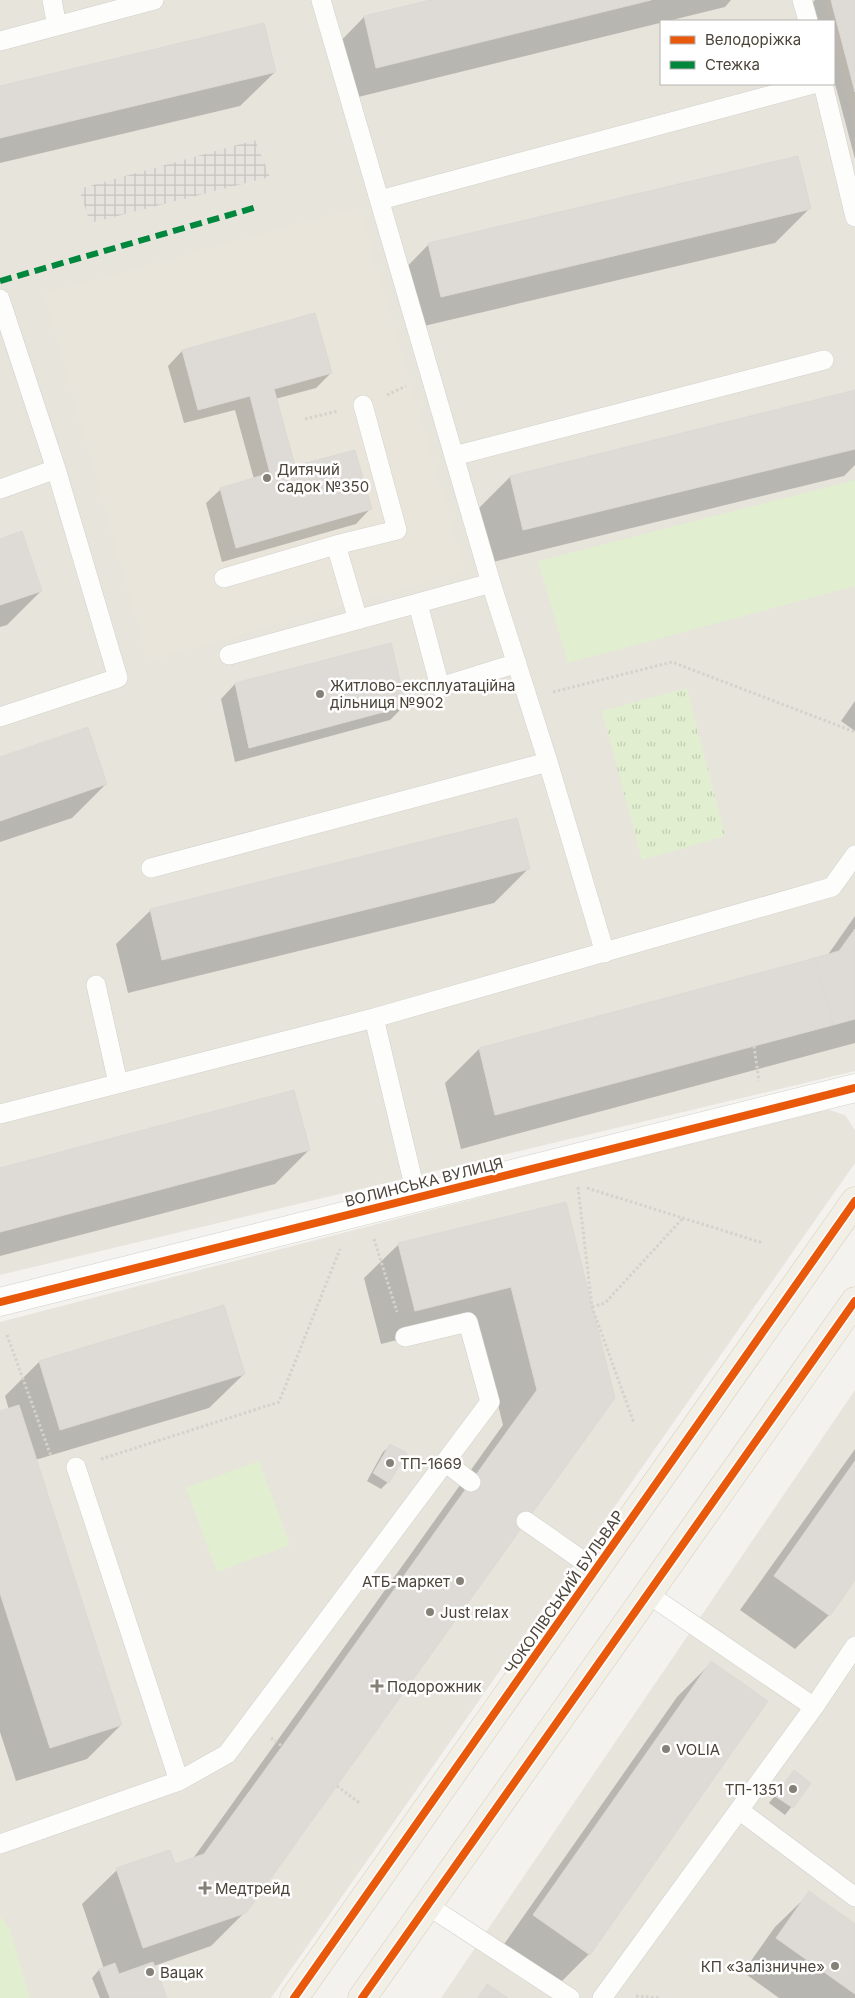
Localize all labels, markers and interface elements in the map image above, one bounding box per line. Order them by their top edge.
legend [660,20,835,85]
text: Велодоріжка [705,30,801,49]
text: Стежка [705,55,760,74]
place label: Дитячий садок №350 [277,460,369,496]
marker: Дитячий садок №350 [261,472,273,484]
place label: Житлово-експлуатаційна дільниця №902 [330,676,516,712]
marker: Житлово-експлуатаційна дільниця №902 [314,688,326,700]
street label: ВОЛИНСЬКА ВУЛИЦЯ [343,1153,505,1211]
place label: ТП-1669 [400,1454,462,1473]
marker: ТП-1669 [384,1457,396,1469]
street label: ЧОКОЛІВСЬКИЙ БУЛЬВАР [500,1506,628,1678]
place label: АТБ-маркет [362,1572,450,1591]
marker: АТБ-маркет [454,1575,466,1587]
place label: Just relax [440,1603,509,1622]
marker: Just relax [424,1606,436,1618]
place label: Подорожник [387,1677,481,1696]
marker: Подорожник [371,1680,383,1692]
place label: VOLIA [676,1740,720,1759]
marker: VOLIA [660,1743,672,1755]
place label: ТП-1351 [725,1780,783,1799]
marker: ТП-1351 [787,1783,799,1795]
place label: Медтрейд [215,1879,290,1898]
marker: Медтрейд [199,1882,211,1894]
place label: КП «Залізничне» [701,1957,825,1976]
marker: КП «Залізничне» [829,1960,841,1972]
place label: Вацак [160,1963,204,1982]
marker: Вацак [144,1966,156,1978]

